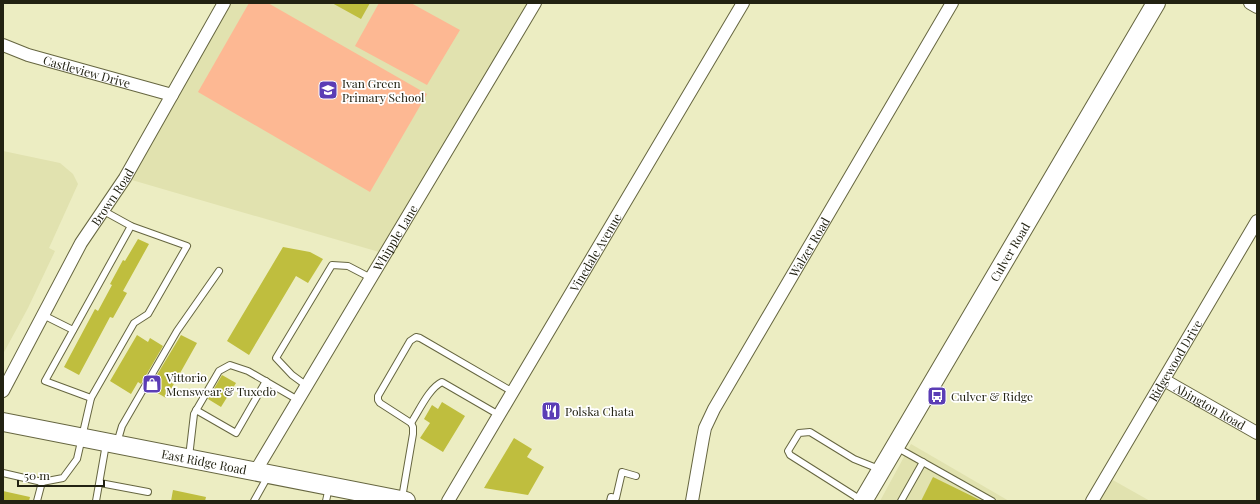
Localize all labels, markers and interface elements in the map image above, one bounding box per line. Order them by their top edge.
street label: Castleview Drive [41,52,132,91]
place label: Ivan Green Primary School [342,75,425,105]
school or university icon: Ivan Green Primary School [317,79,339,101]
street label: Brown Road [87,165,137,229]
street label: Whipple Lane [369,202,421,274]
street label: Vinedale Avenue [565,210,625,295]
street label: Walzer Road [785,214,833,281]
street label: Culver Road [986,219,1033,284]
street label: Ridgewood Drive [1144,317,1205,404]
place label: Vittorio Menswear & Tuxedo [165,369,276,399]
shop icon: Vittorio Menswear & Tuxedo [141,373,163,395]
street label: Abington Road [1171,379,1249,433]
bus stop icon: Culver & Ridge [926,385,948,407]
place label: Culver & Ridge [951,388,1033,404]
restaurant icon: Polska Chata [540,400,562,422]
place label: Polska Chata [565,403,634,419]
street label: East Ridge Road [160,445,248,478]
scale bar [18,462,104,488]
text: 50 m [24,467,50,483]

